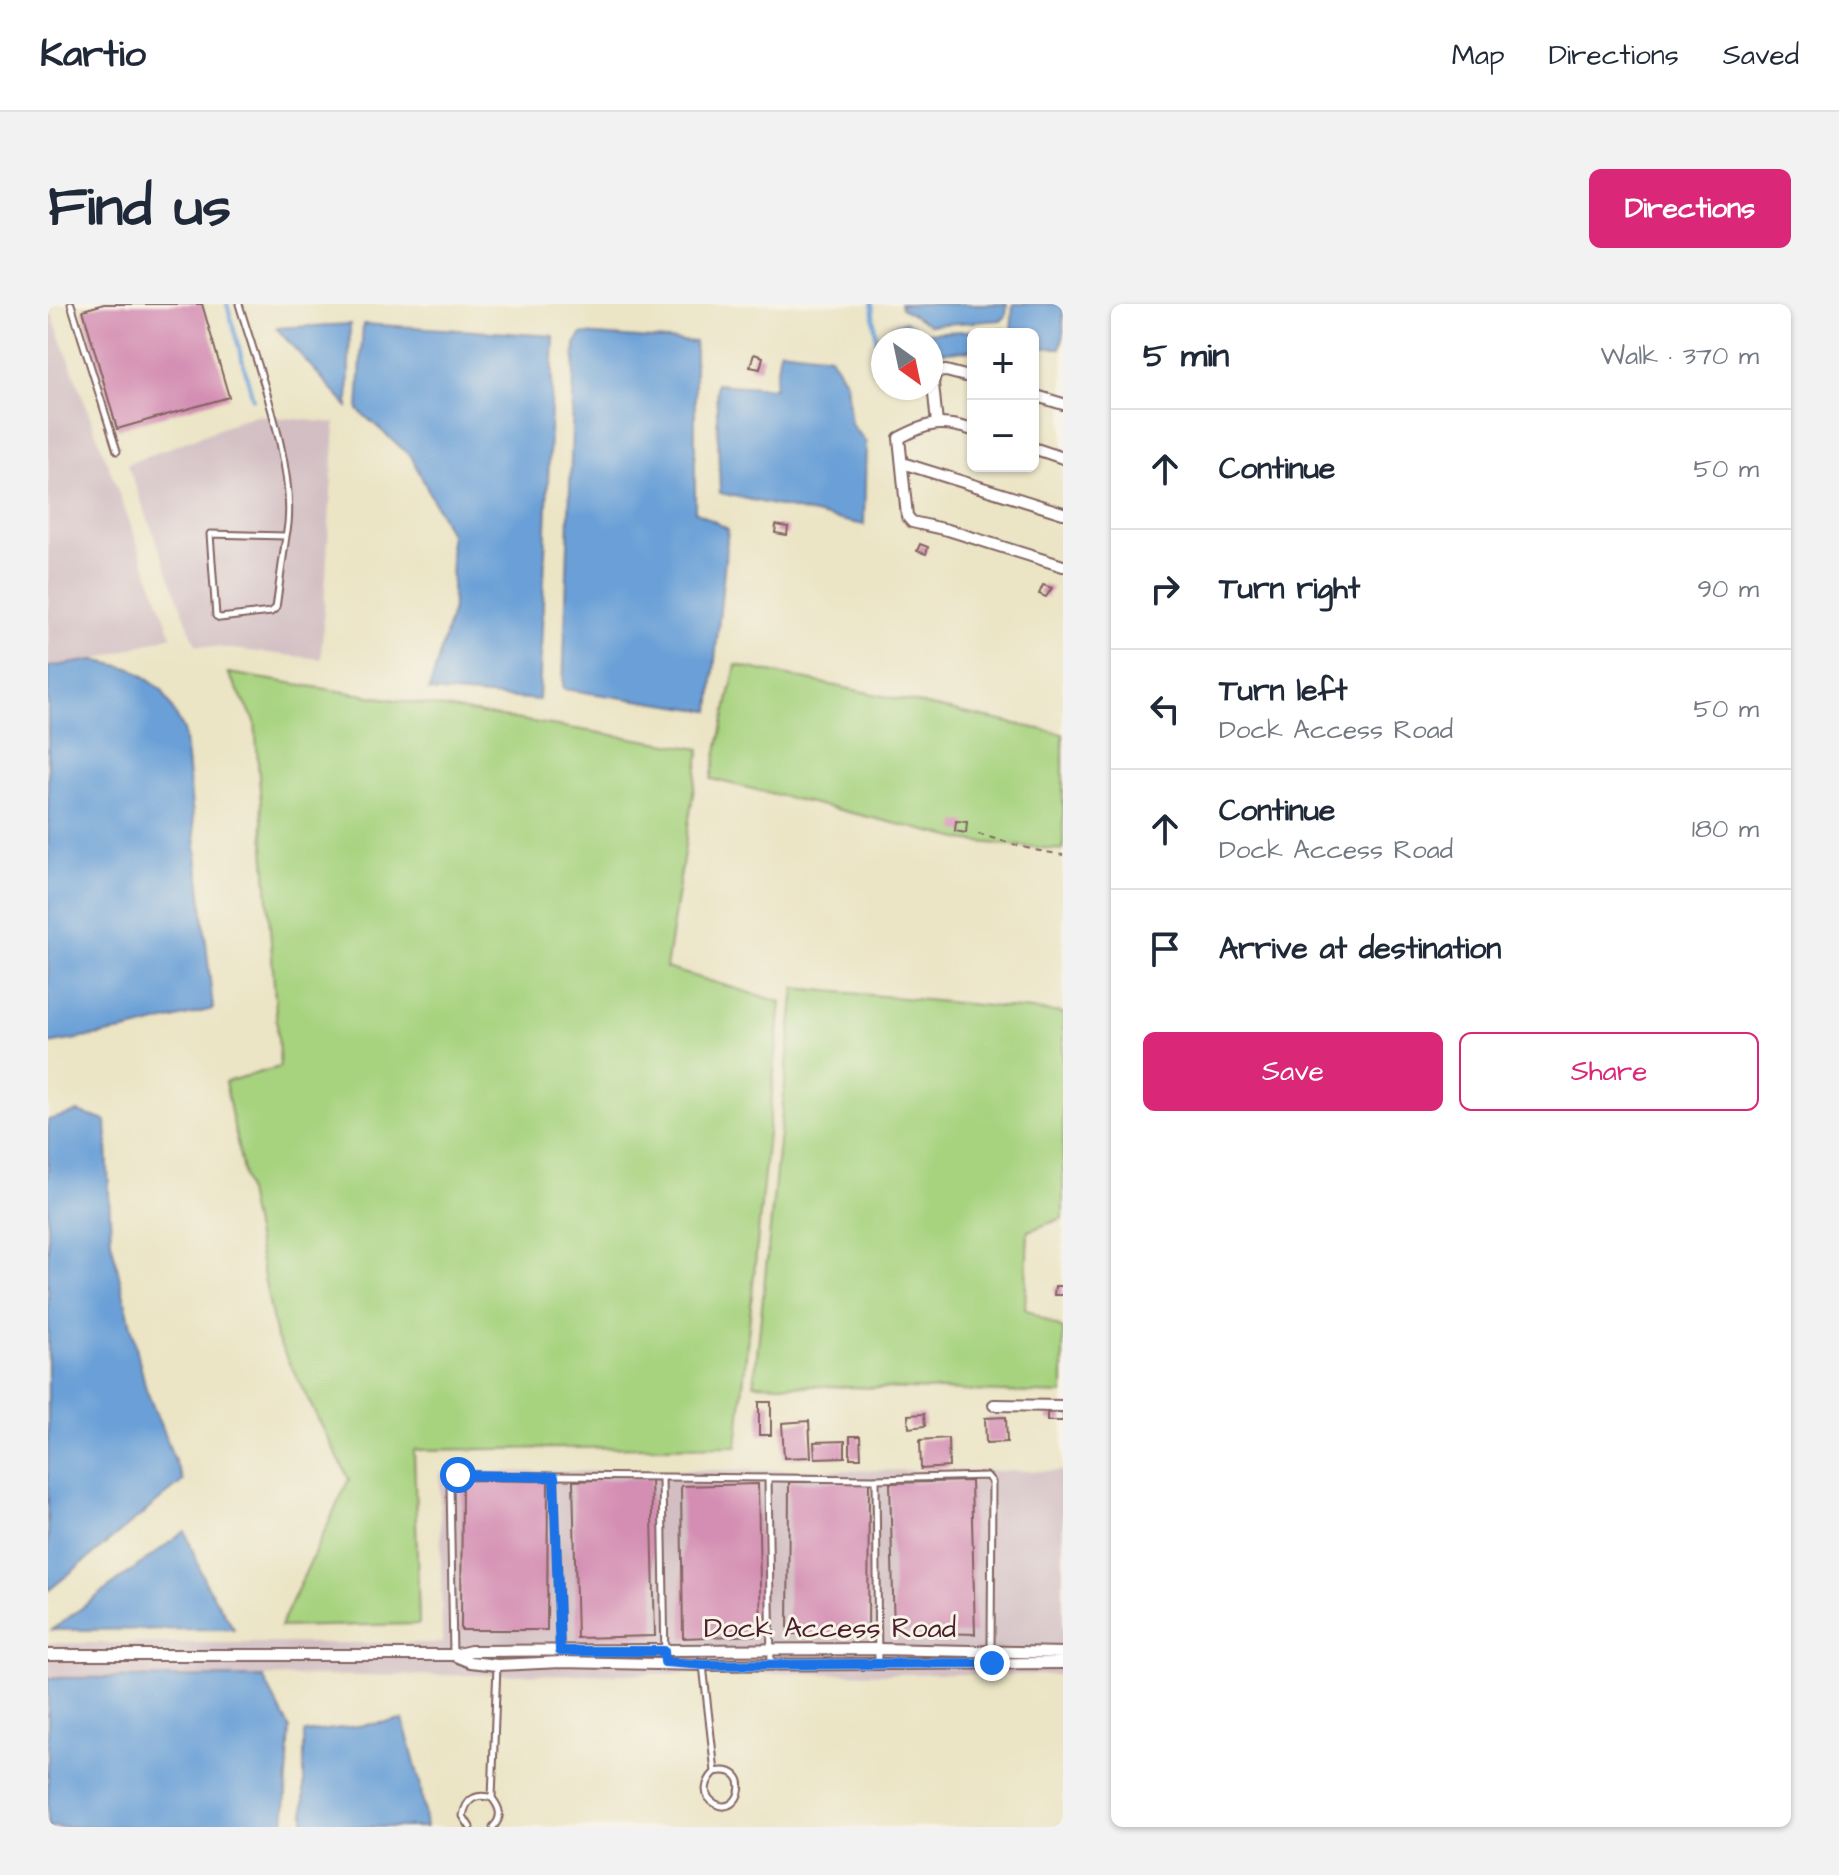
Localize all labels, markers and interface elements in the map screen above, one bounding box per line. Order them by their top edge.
text: Kartio [40,29,146,81]
text: Map [1452,36,1505,75]
text: Directions [1549,36,1679,75]
text: Saved [1723,36,1799,75]
text: Find us [48,169,231,247]
button: Directions [1589,169,1791,248]
north arrow [871,328,943,400]
map controls [967,328,1039,472]
button: + [967,328,1039,400]
text: 5 min [1143,332,1229,380]
text: Walk · 370 m [1601,338,1759,374]
button: − [967,400,1039,472]
icon: ahead [1143,447,1187,491]
text: Continue [1219,448,1335,490]
text: 50 m [1694,451,1759,487]
icon: right [1143,567,1187,611]
text: Turn right [1219,568,1360,610]
text: 90 m [1697,571,1759,607]
text: Turn left [1219,670,1347,712]
icon: left [1143,687,1187,731]
text: 50 m [1694,691,1759,727]
text: Dock Access Road [1219,712,1453,748]
text: Continue [1219,790,1335,832]
icon: ahead [1143,807,1187,851]
text: 180 m [1692,811,1759,847]
text: Dock Access Road [1219,832,1453,868]
icon: arrive [1143,927,1187,971]
text: Arrive at destination [1219,928,1501,970]
button: Save [1143,1032,1443,1111]
button: Share [1459,1032,1759,1111]
route start [440,1457,476,1493]
street label: Dock Access Road [704,1609,956,1648]
route end [974,1645,1010,1681]

